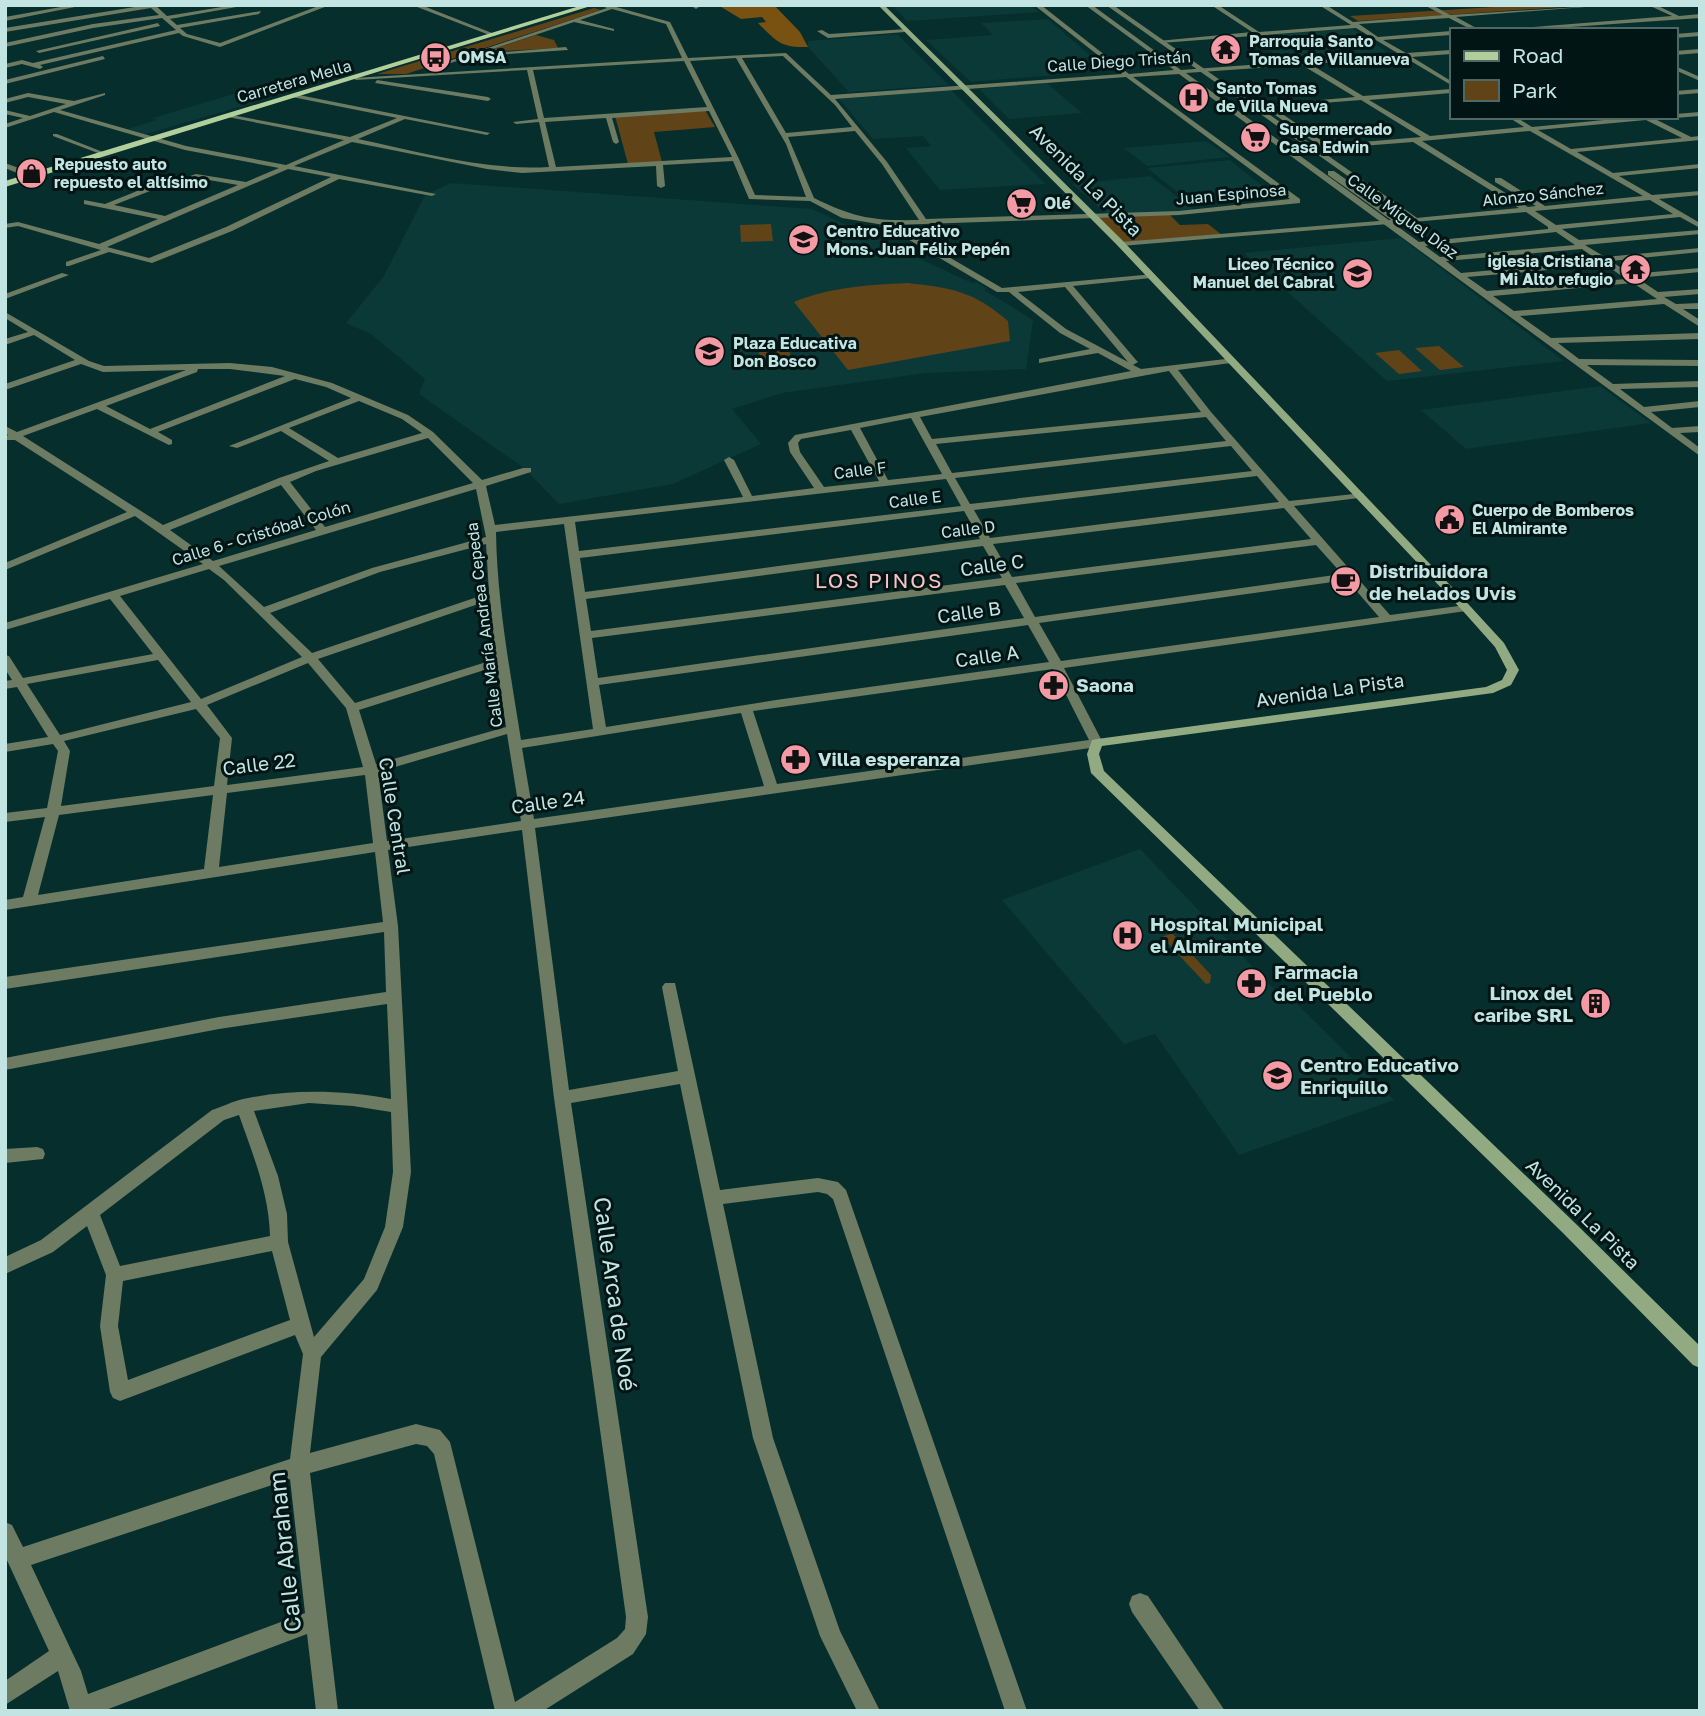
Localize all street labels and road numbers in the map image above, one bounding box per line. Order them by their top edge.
street label: Calle Diego Tristán [1046,46,1192,76]
street label: Carretera Mella [234,55,354,107]
street label: Avenida La Pista [1025,119,1147,241]
street label: Calle Miguel Díaz [1344,169,1462,263]
street label: Alonzo Sánchez [1481,178,1605,210]
street label: Juan Espinosa [1175,179,1287,209]
street label: Calle F [833,457,887,483]
street label: Calle E [887,486,943,512]
street label: Calle 6 - Cristóbal Colón [169,496,353,570]
street label: Calle D [940,516,996,542]
street label: Calle María Andrea Cepeda [461,521,507,729]
street label: Calle C [958,549,1025,580]
street label: Calle B [936,596,1002,627]
street label: Calle A [954,640,1021,671]
street label: Avenida La Pista [1254,668,1405,711]
street label: Calle 22 [221,748,297,779]
street label: Calle Central [375,756,416,876]
street label: Calle 24 [510,785,586,818]
street label: Avenida La Pista [1522,1154,1645,1274]
street label: Calle Arca de Noé [589,1195,643,1393]
street label: Calle Abraham [262,1471,306,1634]

